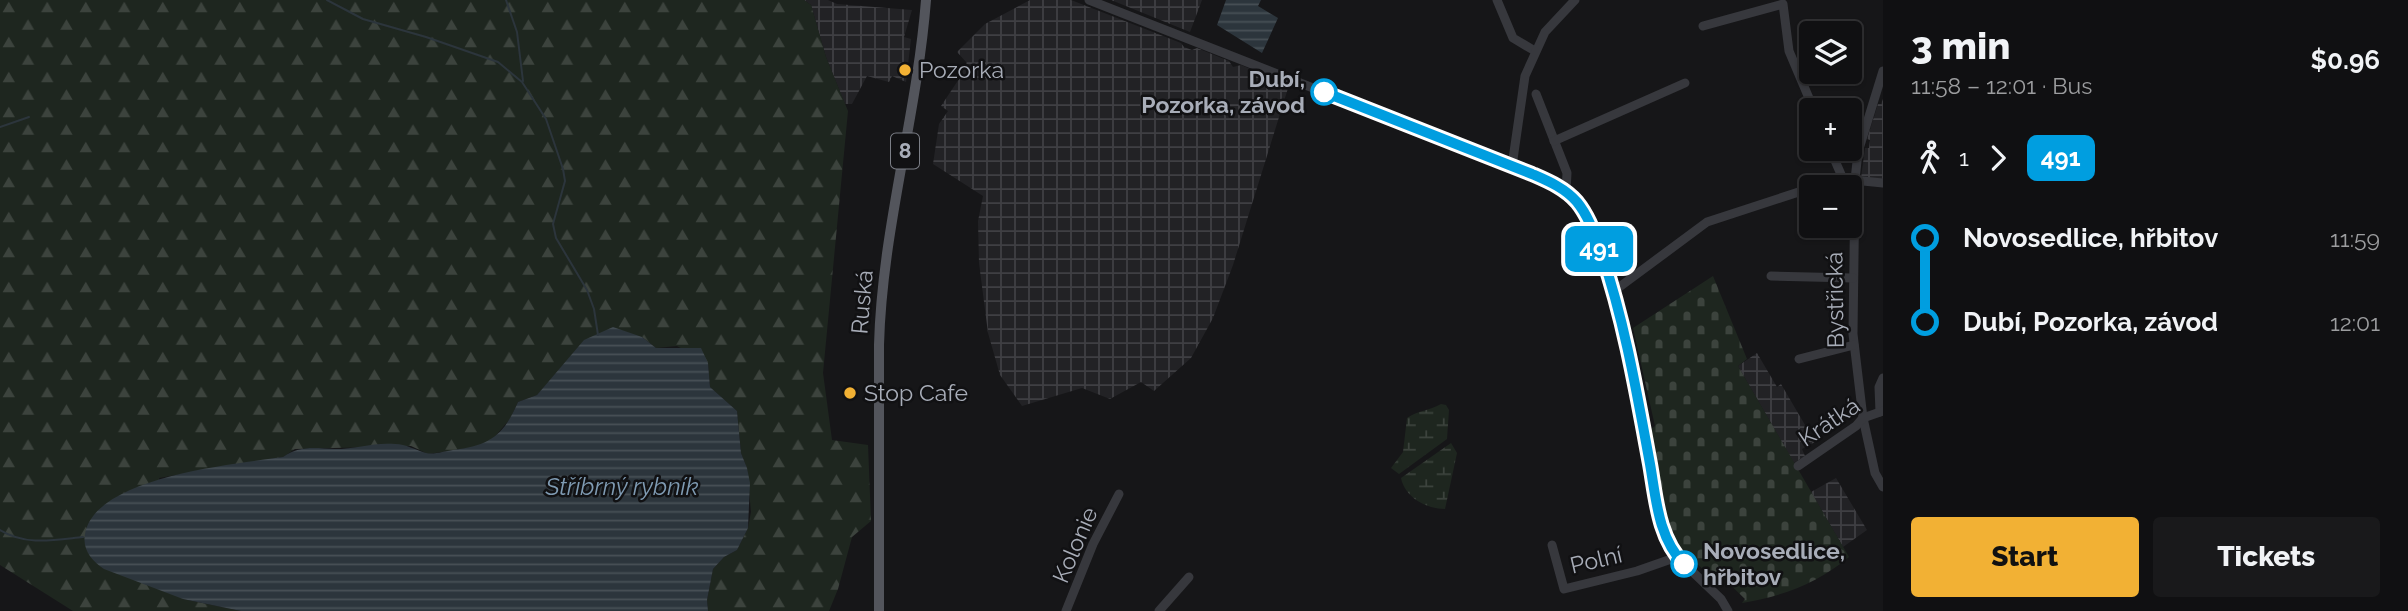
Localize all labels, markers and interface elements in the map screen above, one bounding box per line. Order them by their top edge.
map controls [1799,21,1862,238]
button: layers [1799,21,1862,84]
text: 3 min [1911,23,2011,68]
text: $0.96 [2311,45,2380,75]
place label: Pozorka [919,56,1004,83]
marker: Pozorka [897,62,913,78]
place label: Dubí, Pozorka, závod [1141,65,1305,118]
text: 11:58 – 12:01 · Bus [1911,72,2092,99]
marker: Dubí, Pozorka, závod [1311,79,1337,105]
button: + [1799,98,1862,161]
road number: 8 [891,134,919,168]
icon: walk [1911,139,1949,177]
icon: forward [1979,139,2017,177]
text: 491 [2041,143,2081,172]
text: 1 [1959,144,1969,171]
button: − [1799,175,1862,238]
text: Novosedlice, hřbitov [1963,223,2218,253]
text: 11:59 [2330,225,2380,252]
line badge: 491 [1559,226,1639,272]
text: 491 [1579,234,1619,263]
street label: Bystřická [1820,252,1849,349]
street label: Ruská [845,269,878,335]
text: Dubí, Pozorka, závod [1963,307,2218,337]
text: 12:01 [2330,309,2380,336]
place label: Stop Cafe [864,379,968,406]
marker: Stop Cafe [842,385,858,401]
street label: Krátká [1793,391,1864,452]
water label: Stříbrný rybník [544,472,699,501]
street label: Kolonie [1047,503,1103,587]
button: Start [1911,517,2139,597]
button: Tickets [2153,517,2380,597]
place label: Novosedlice, hřbitov [1703,537,1845,590]
street label: Polní [1567,540,1625,579]
marker: Novosedlice, hřbitov [1671,551,1697,577]

